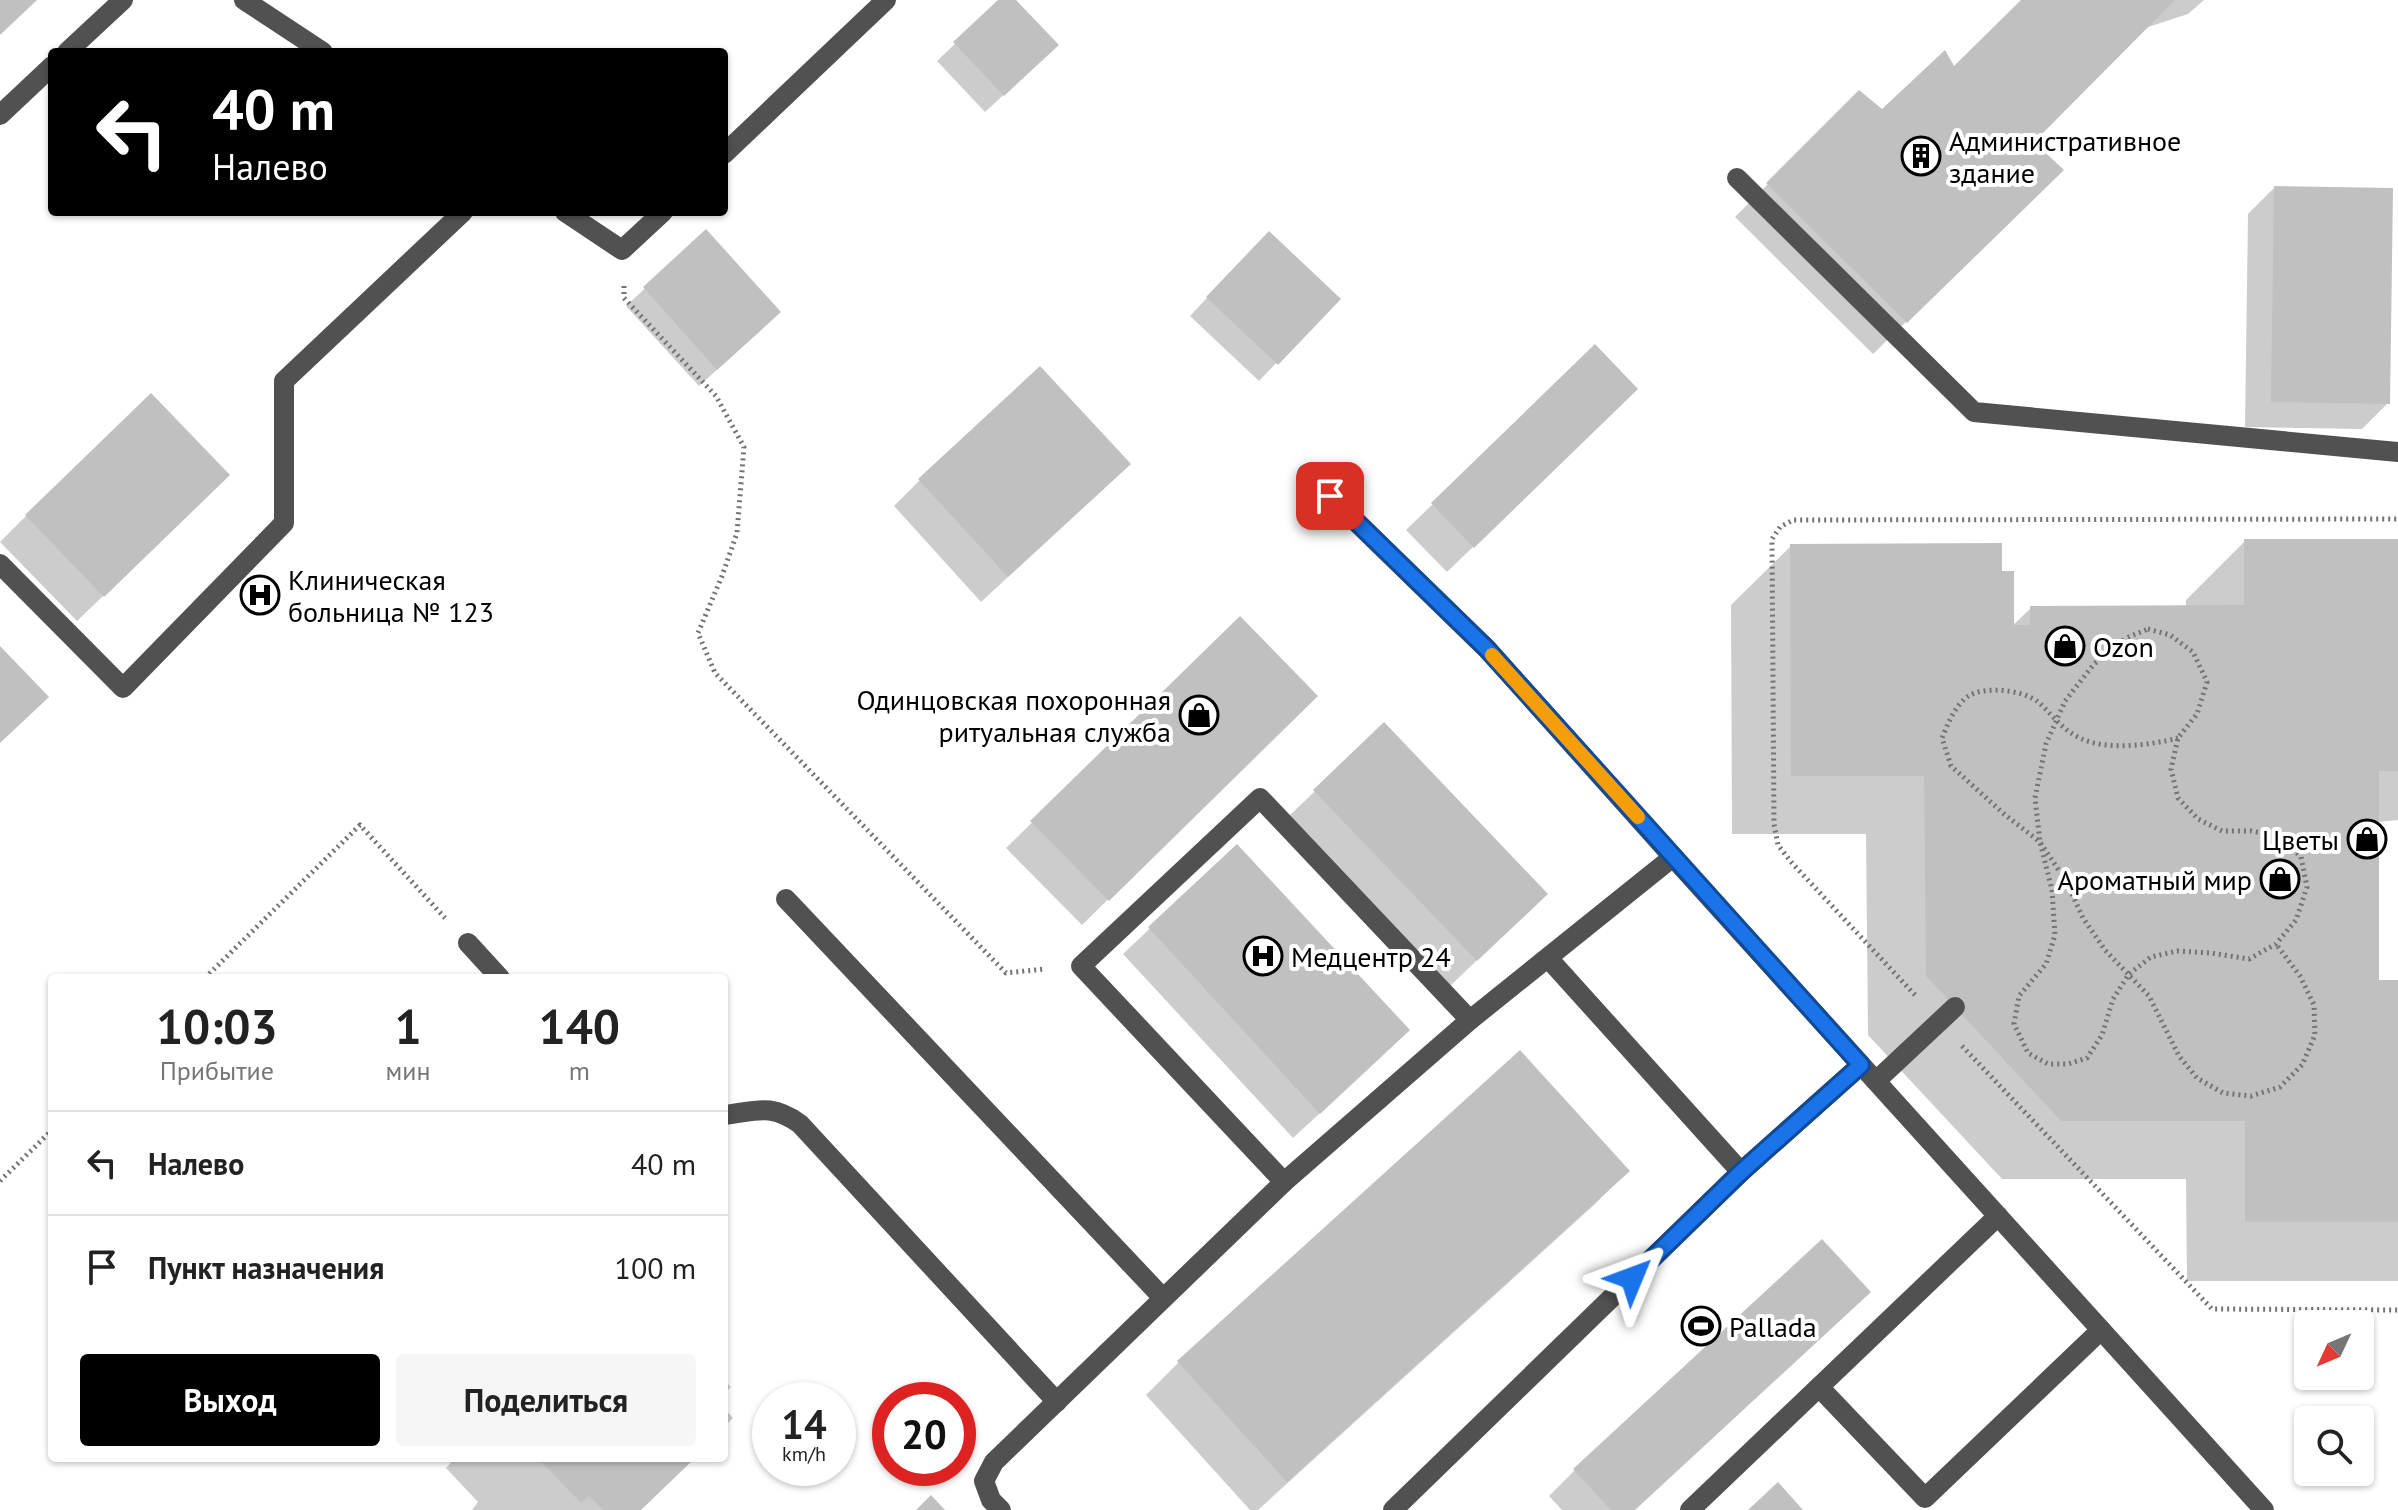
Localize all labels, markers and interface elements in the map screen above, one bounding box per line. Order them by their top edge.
text: 40 m [212,73,335,145]
icon: left [80,80,184,184]
place label: Административное здание [1949,122,2181,191]
building icon: Административное здание [1900,135,1942,177]
text: Налево [212,143,328,190]
pin [1296,462,1364,530]
icon: arrive [1308,474,1352,518]
place label: Клиническая больница № 123 [288,561,494,630]
hospital icon: Клиническая больница № 123 [239,574,281,616]
shop icon: Ozon [2044,625,2086,667]
place label: Ozon [2093,628,2154,665]
place label: Одинцовская похоронная ритуальная служба [856,681,1171,750]
shop icon: Одинцовская похоронная ритуальная служба [1178,694,1220,736]
shop icon: Цветы [2346,818,2388,860]
place label: Цветы [2262,821,2339,858]
shop icon: Ароматный мир [2259,858,2301,900]
place label: Ароматный мир [2058,861,2252,898]
hospital icon: Медцентр 24 [1242,935,1284,977]
place label: Медцентр 24 [1291,938,1451,975]
text: 10:03 [156,995,278,1057]
text: 1 [394,995,422,1057]
text: 140 [538,995,620,1057]
text: Прибытие [160,1054,274,1087]
text: мин [386,1054,431,1087]
text: m [569,1054,590,1087]
icon: left [80,1141,124,1185]
text: Налево [148,1144,244,1183]
text: 40 m [631,1144,696,1183]
position arrow [1590,1236,1674,1320]
icon: arrive [80,1245,124,1289]
text: Пункт назначения [148,1248,384,1287]
text: 100 m [615,1248,696,1287]
sports icon: Pallada [1680,1305,1722,1347]
place label: Pallada [1729,1308,1817,1345]
north arrow [2294,1310,2374,1390]
map controls [2294,1310,2374,1486]
button: Выход [80,1354,380,1446]
button: Поделиться [396,1354,696,1446]
speed limit sign: 20 [872,1382,976,1486]
text: 14 [781,1398,827,1450]
button: search [2294,1406,2374,1486]
text: km/h [782,1441,826,1467]

